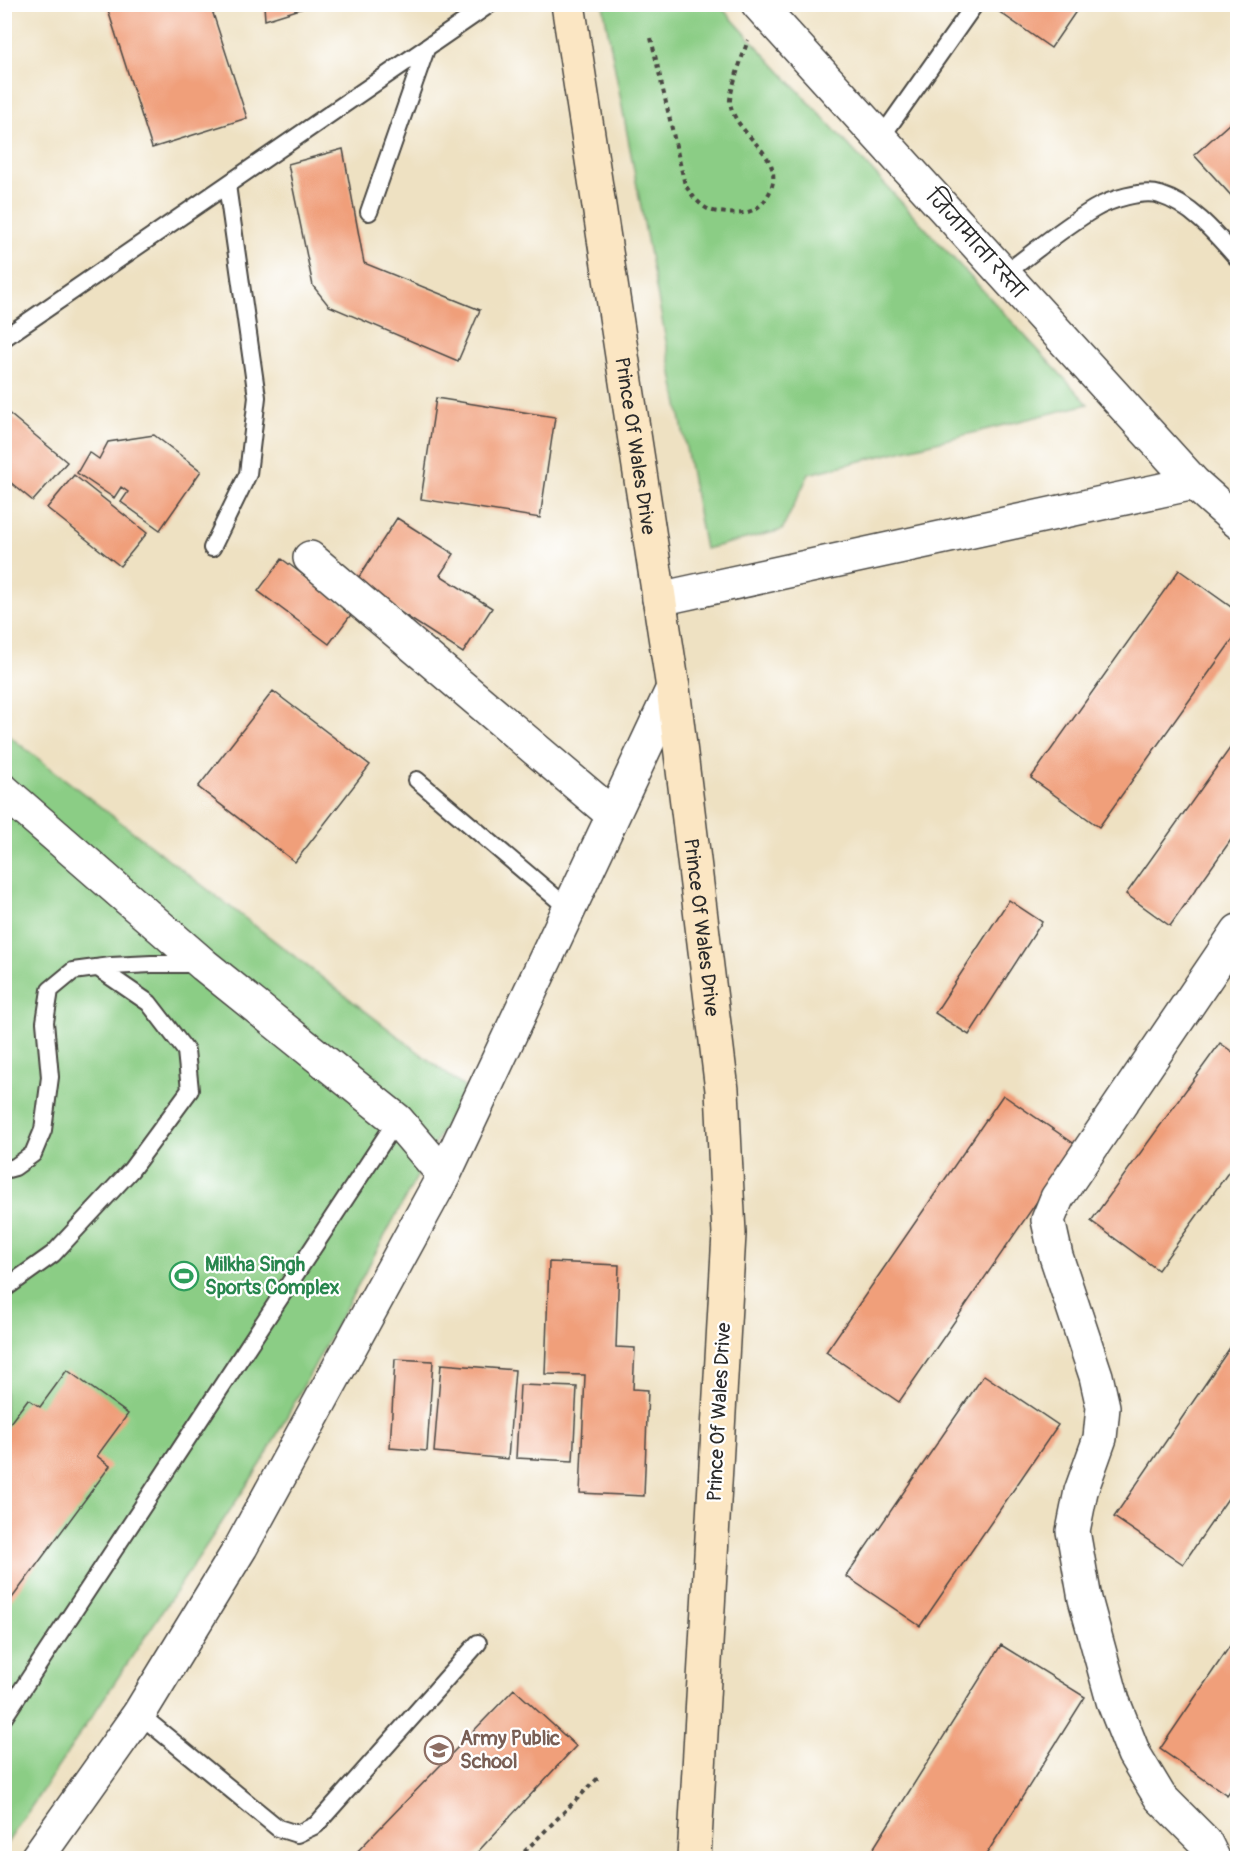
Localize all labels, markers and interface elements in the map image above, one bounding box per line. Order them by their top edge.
street label: जिजामाता रस्ता [920,182,1034,304]
street label: Prince Of Wales Drive [610,355,662,536]
street label: Prince Of Wales Drive [679,837,725,1018]
place label: Milkha Singh Sports Complex [205,1252,340,1300]
sports icon: Milkha Singh Sports Complex [168,1260,200,1292]
street label: Prince Of Wales Drive [702,1322,736,1502]
place label: Army Public School [460,1726,560,1774]
school or university icon: Army Public School [423,1734,455,1766]

